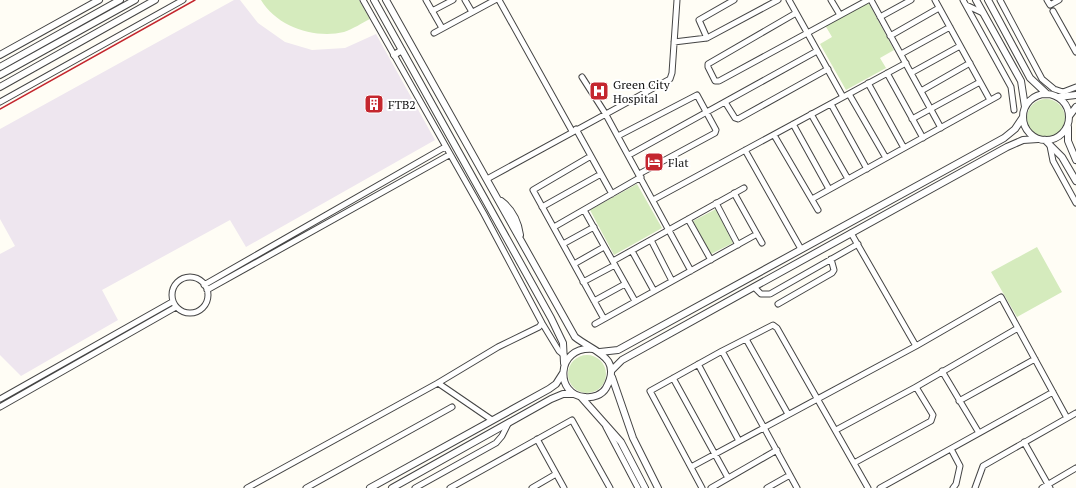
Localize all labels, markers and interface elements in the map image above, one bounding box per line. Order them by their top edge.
place label: Green City Hospital [613,77,671,106]
hospital icon: Green City Hospital [588,80,610,102]
building icon: FTB2 [363,93,385,115]
place label: FTB2 [388,97,416,112]
hotel icon: Flat [643,151,665,173]
place label: Flat [668,155,689,170]

